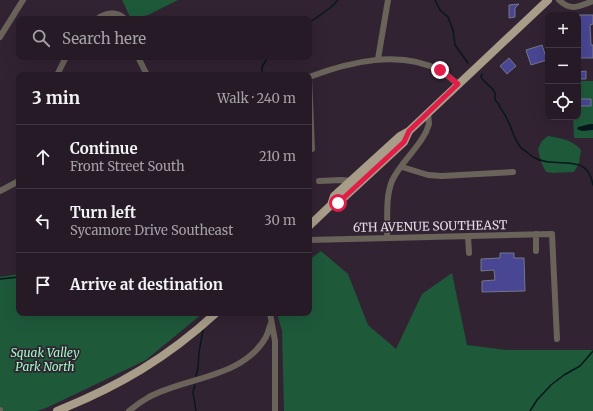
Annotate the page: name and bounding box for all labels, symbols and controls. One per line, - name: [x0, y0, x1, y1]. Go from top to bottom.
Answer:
- map controls: [545, 12, 581, 120]
- button: +: [545, 12, 581, 48]
- search box: [16, 16, 312, 60]
- icon: search: [30, 27, 52, 49]
- text: Search here: [62, 29, 146, 48]
- button: −: [545, 48, 581, 84]
- route end: [431, 61, 449, 79]
- button: locate: [545, 84, 581, 120]
- text: 3 min: [32, 87, 80, 109]
- text: Walk · 240 m: [217, 90, 296, 107]
- text: Continue: [70, 139, 138, 158]
- icon: ahead: [32, 146, 54, 168]
- text: 210 m: [259, 148, 296, 165]
- text: Front Street South: [70, 158, 185, 175]
- route start: [329, 194, 347, 212]
- text: Turn left: [70, 203, 136, 222]
- icon: left: [32, 210, 54, 232]
- text: 30 m: [264, 212, 296, 229]
- street label: 6TH AVENUE SOUTHEAST: [353, 217, 508, 235]
- text: Sycamore Drive Southeast: [70, 222, 233, 239]
- icon: arrive: [32, 274, 54, 296]
- text: Arrive at destination: [70, 275, 223, 294]
- park label: Squak Valley Park North: [10, 345, 80, 374]

